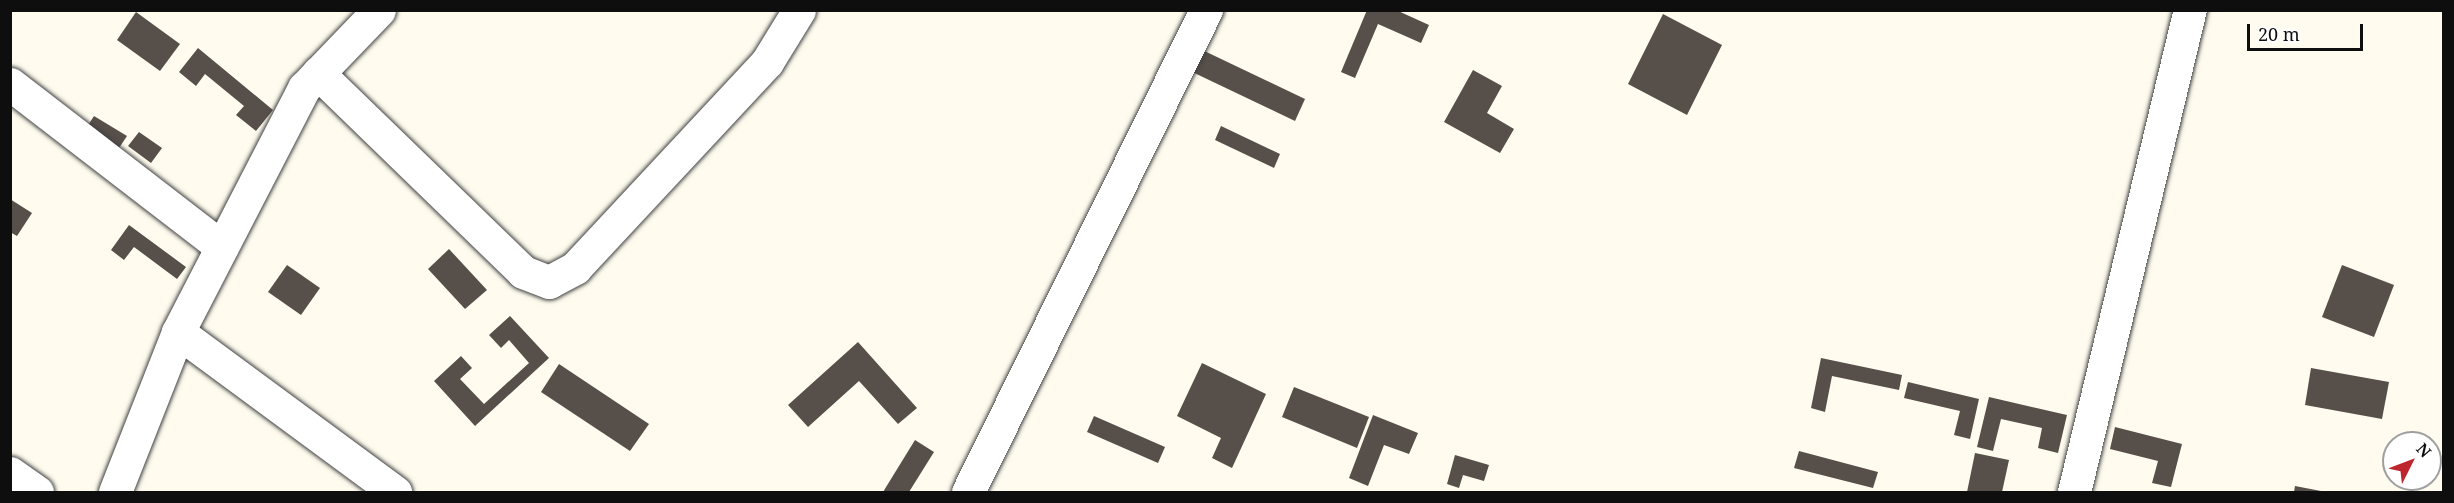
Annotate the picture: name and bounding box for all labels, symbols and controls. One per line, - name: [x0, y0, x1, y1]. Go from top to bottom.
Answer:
- scale bar: [2250, 12, 2366, 50]
- text: 20 m: [2258, 22, 2300, 46]
- north arrow: [2382, 431, 2442, 491]
- text: N: [2411, 438, 2436, 462]

